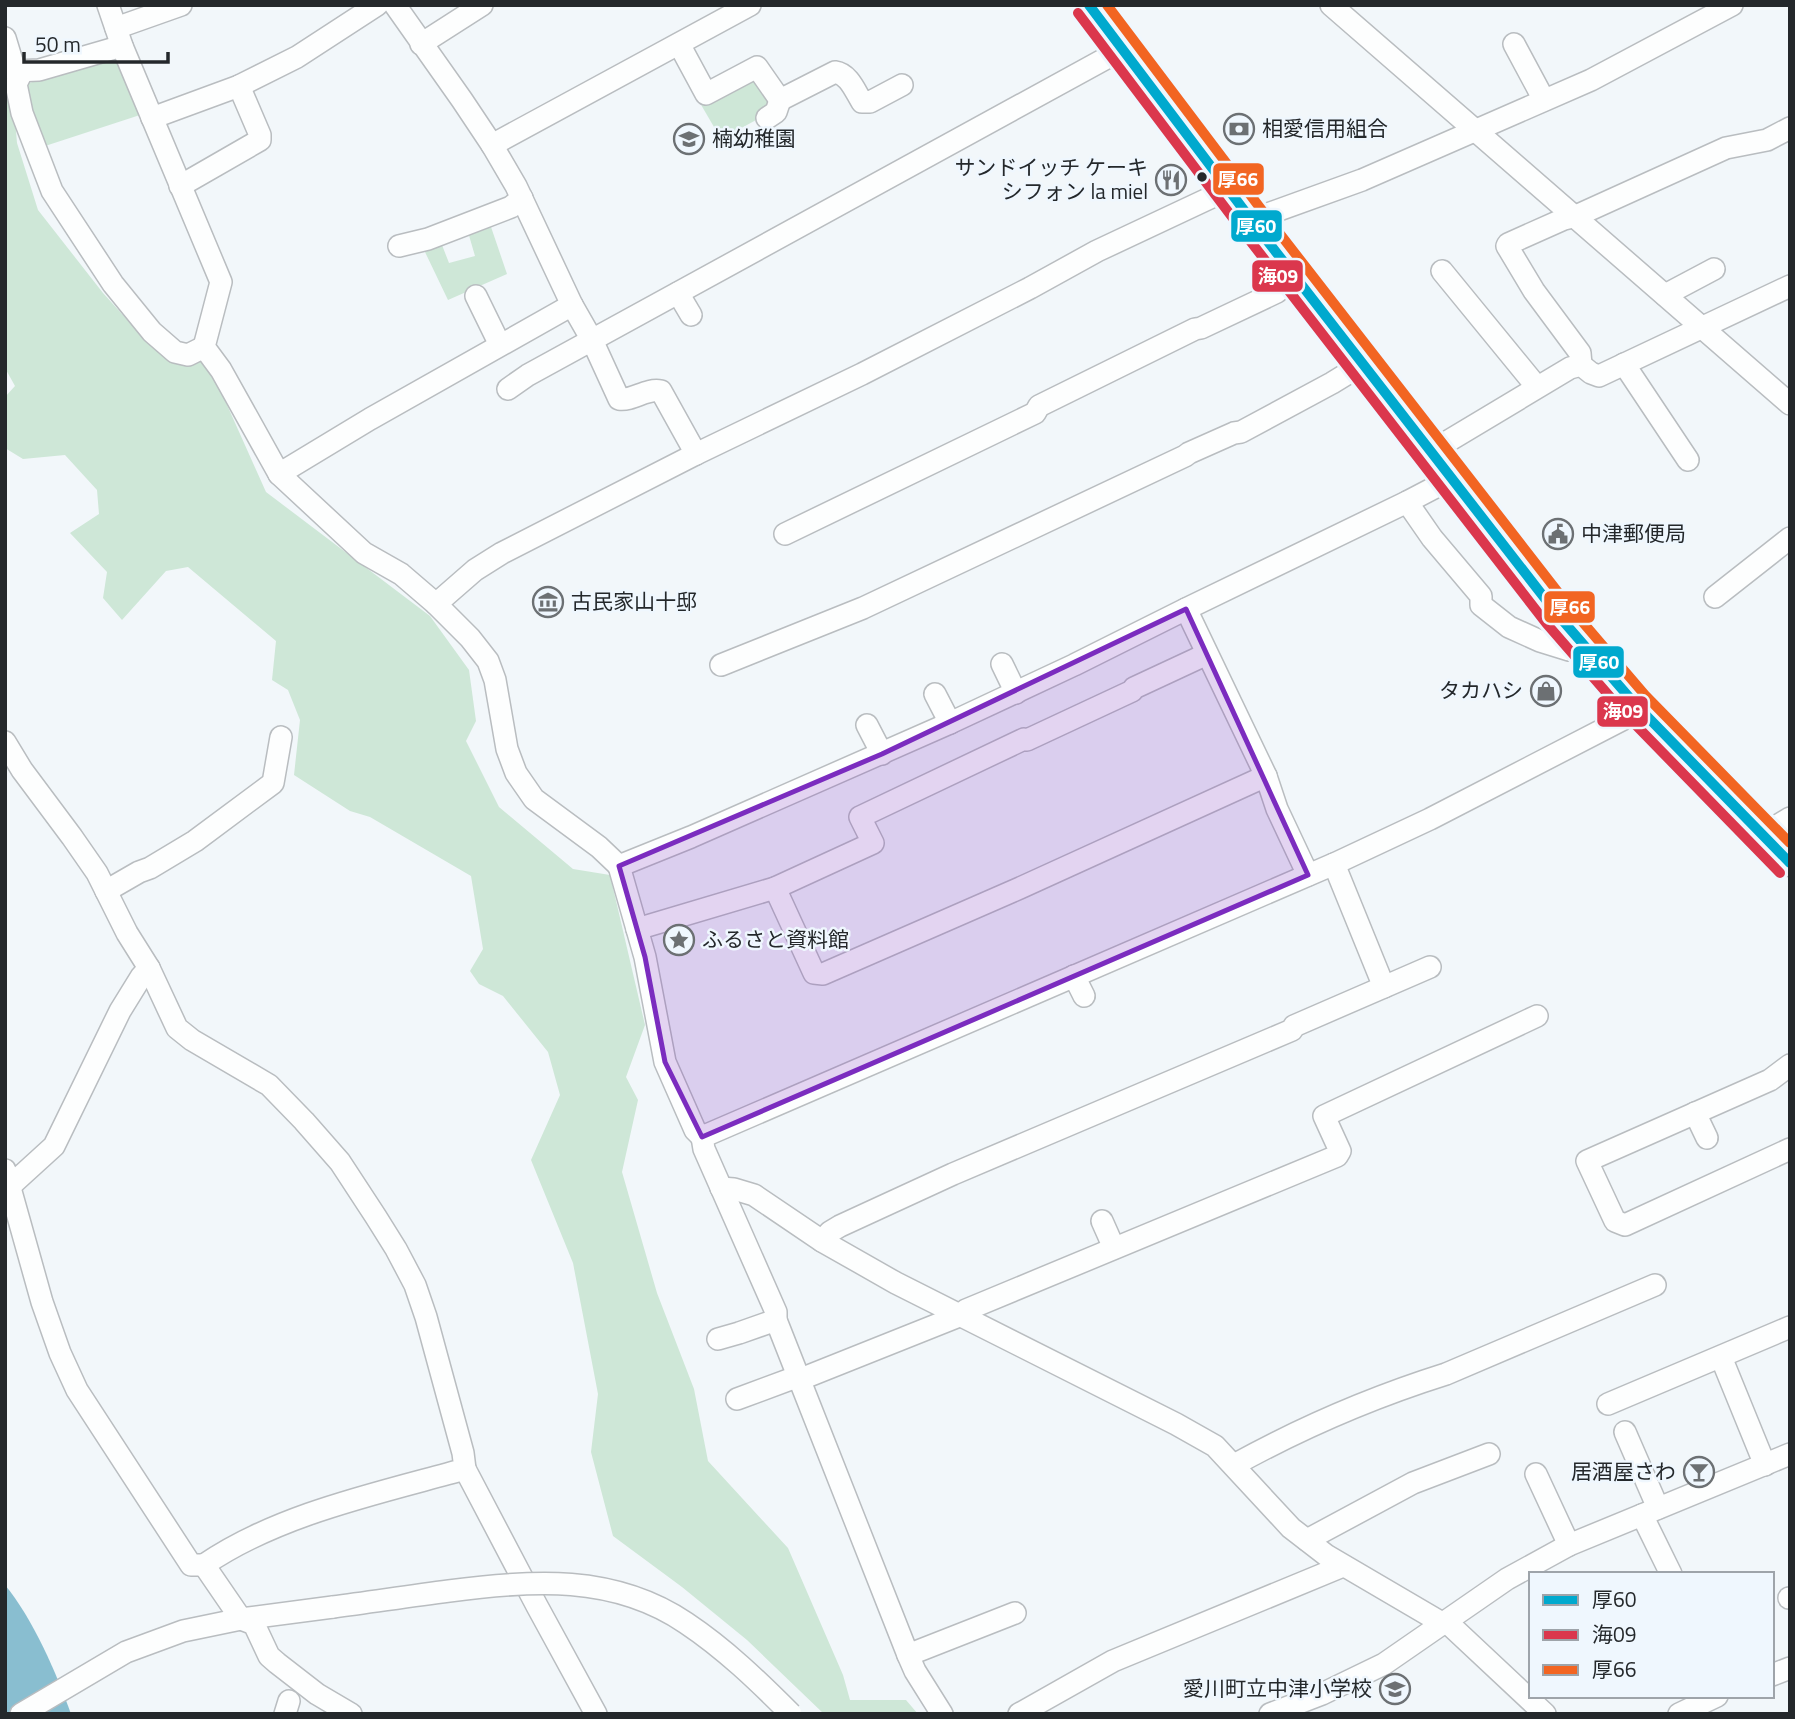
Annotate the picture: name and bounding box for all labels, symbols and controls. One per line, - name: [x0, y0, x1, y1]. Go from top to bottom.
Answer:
- scale bar: [24, 21, 168, 65]
- text: 50 m: [35, 28, 81, 60]
- bank icon: 相愛信用組合: [1222, 112, 1256, 146]
- place label: 相愛信用組合: [1262, 112, 1388, 144]
- school or university icon: 楠幼稚園: [672, 122, 706, 156]
- place label: 楠幼稚園: [712, 122, 796, 154]
- place label: サンドイッチ ケーキ シフォン la miel: [954, 151, 1148, 207]
- line badge: 厚66: [1212, 162, 1265, 196]
- restaurant icon: サンドイッチ ケーキ シフォン la miel: [1154, 163, 1188, 197]
- text: 厚66: [1218, 164, 1258, 193]
- unlabelled marker: [1195, 170, 1209, 184]
- line badge: 厚60: [1230, 209, 1283, 243]
- text: 厚60: [1236, 211, 1276, 240]
- line badge: 海09: [1251, 259, 1304, 293]
- text: 海09: [1258, 261, 1298, 290]
- public building icon: 中津郵便局: [1541, 517, 1575, 551]
- place label: 中津郵便局: [1581, 517, 1686, 549]
- museum icon: 古民家山十邸: [531, 585, 565, 619]
- place label: 古民家山十邸: [571, 585, 697, 617]
- line badge: 厚66: [1543, 590, 1596, 624]
- text: 厚66: [1550, 592, 1590, 621]
- line badge: 厚60: [1572, 645, 1625, 679]
- text: 厚60: [1579, 647, 1619, 676]
- place label: タカハシ: [1439, 674, 1523, 706]
- shop icon: タカハシ: [1529, 674, 1563, 708]
- line badge: 海09: [1596, 695, 1649, 728]
- text: 海09: [1603, 696, 1643, 725]
- place icon: ふるさと資料館: [662, 923, 696, 957]
- place label: ふるさと資料館: [702, 923, 849, 955]
- place label: 居酒屋さわ: [1571, 1455, 1676, 1487]
- bar icon: 居酒屋さわ: [1682, 1455, 1716, 1489]
- legend: [1529, 1572, 1774, 1698]
- text: 厚60: [1592, 1583, 1637, 1615]
- text: 海09: [1592, 1618, 1637, 1650]
- text: 厚66: [1592, 1653, 1637, 1685]
- place label: 愛川町立中津小学校: [1183, 1672, 1372, 1704]
- school or university icon: 愛川町立中津小学校: [1378, 1672, 1412, 1706]

